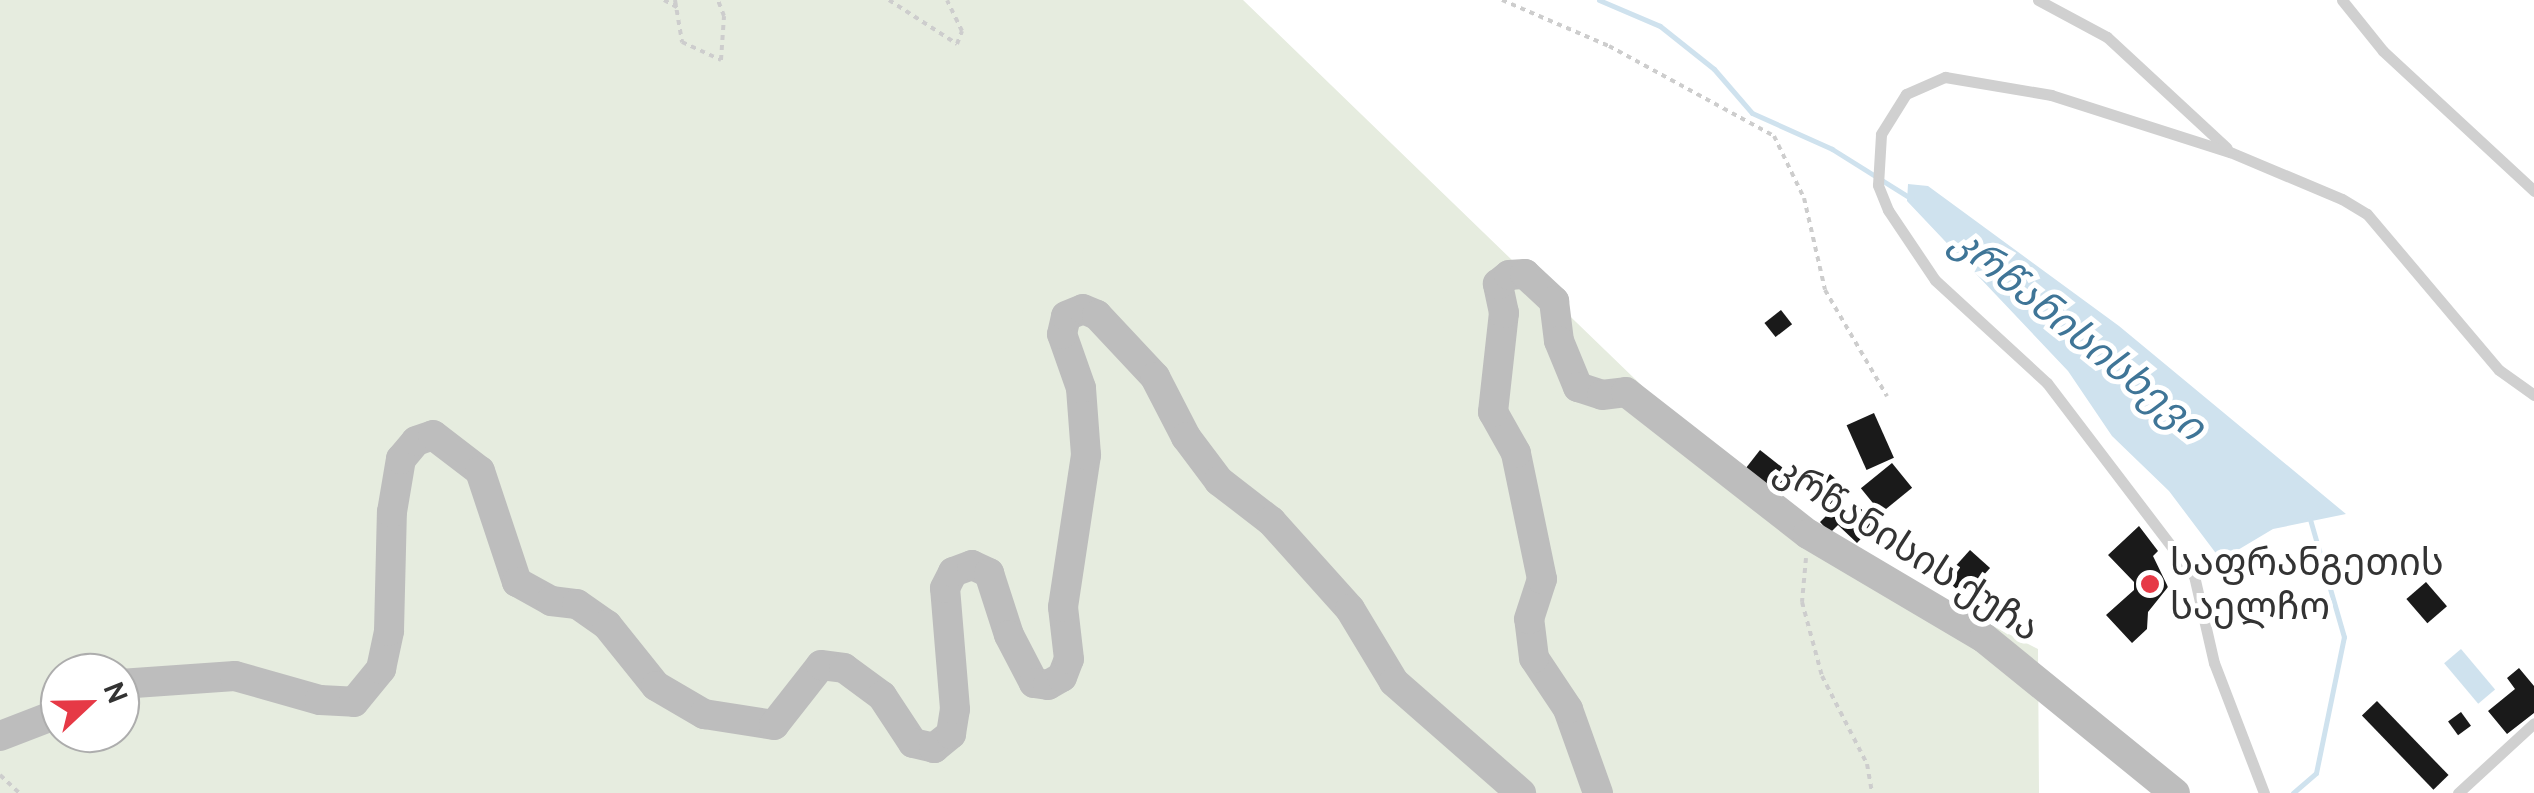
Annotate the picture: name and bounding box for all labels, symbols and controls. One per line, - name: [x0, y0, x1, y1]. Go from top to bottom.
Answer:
- water label: კრწანისისხევი: [1942, 216, 2216, 450]
- street label: კრწანისის ქუჩა: [1767, 446, 2049, 650]
- place label: საფრანგეთის საელჩო: [2170, 539, 2444, 628]
- marker: საფრანგეთის საელჩო: [2139, 573, 2161, 595]
- north arrow: [40, 653, 140, 753]
- text: N: [96, 677, 135, 708]

